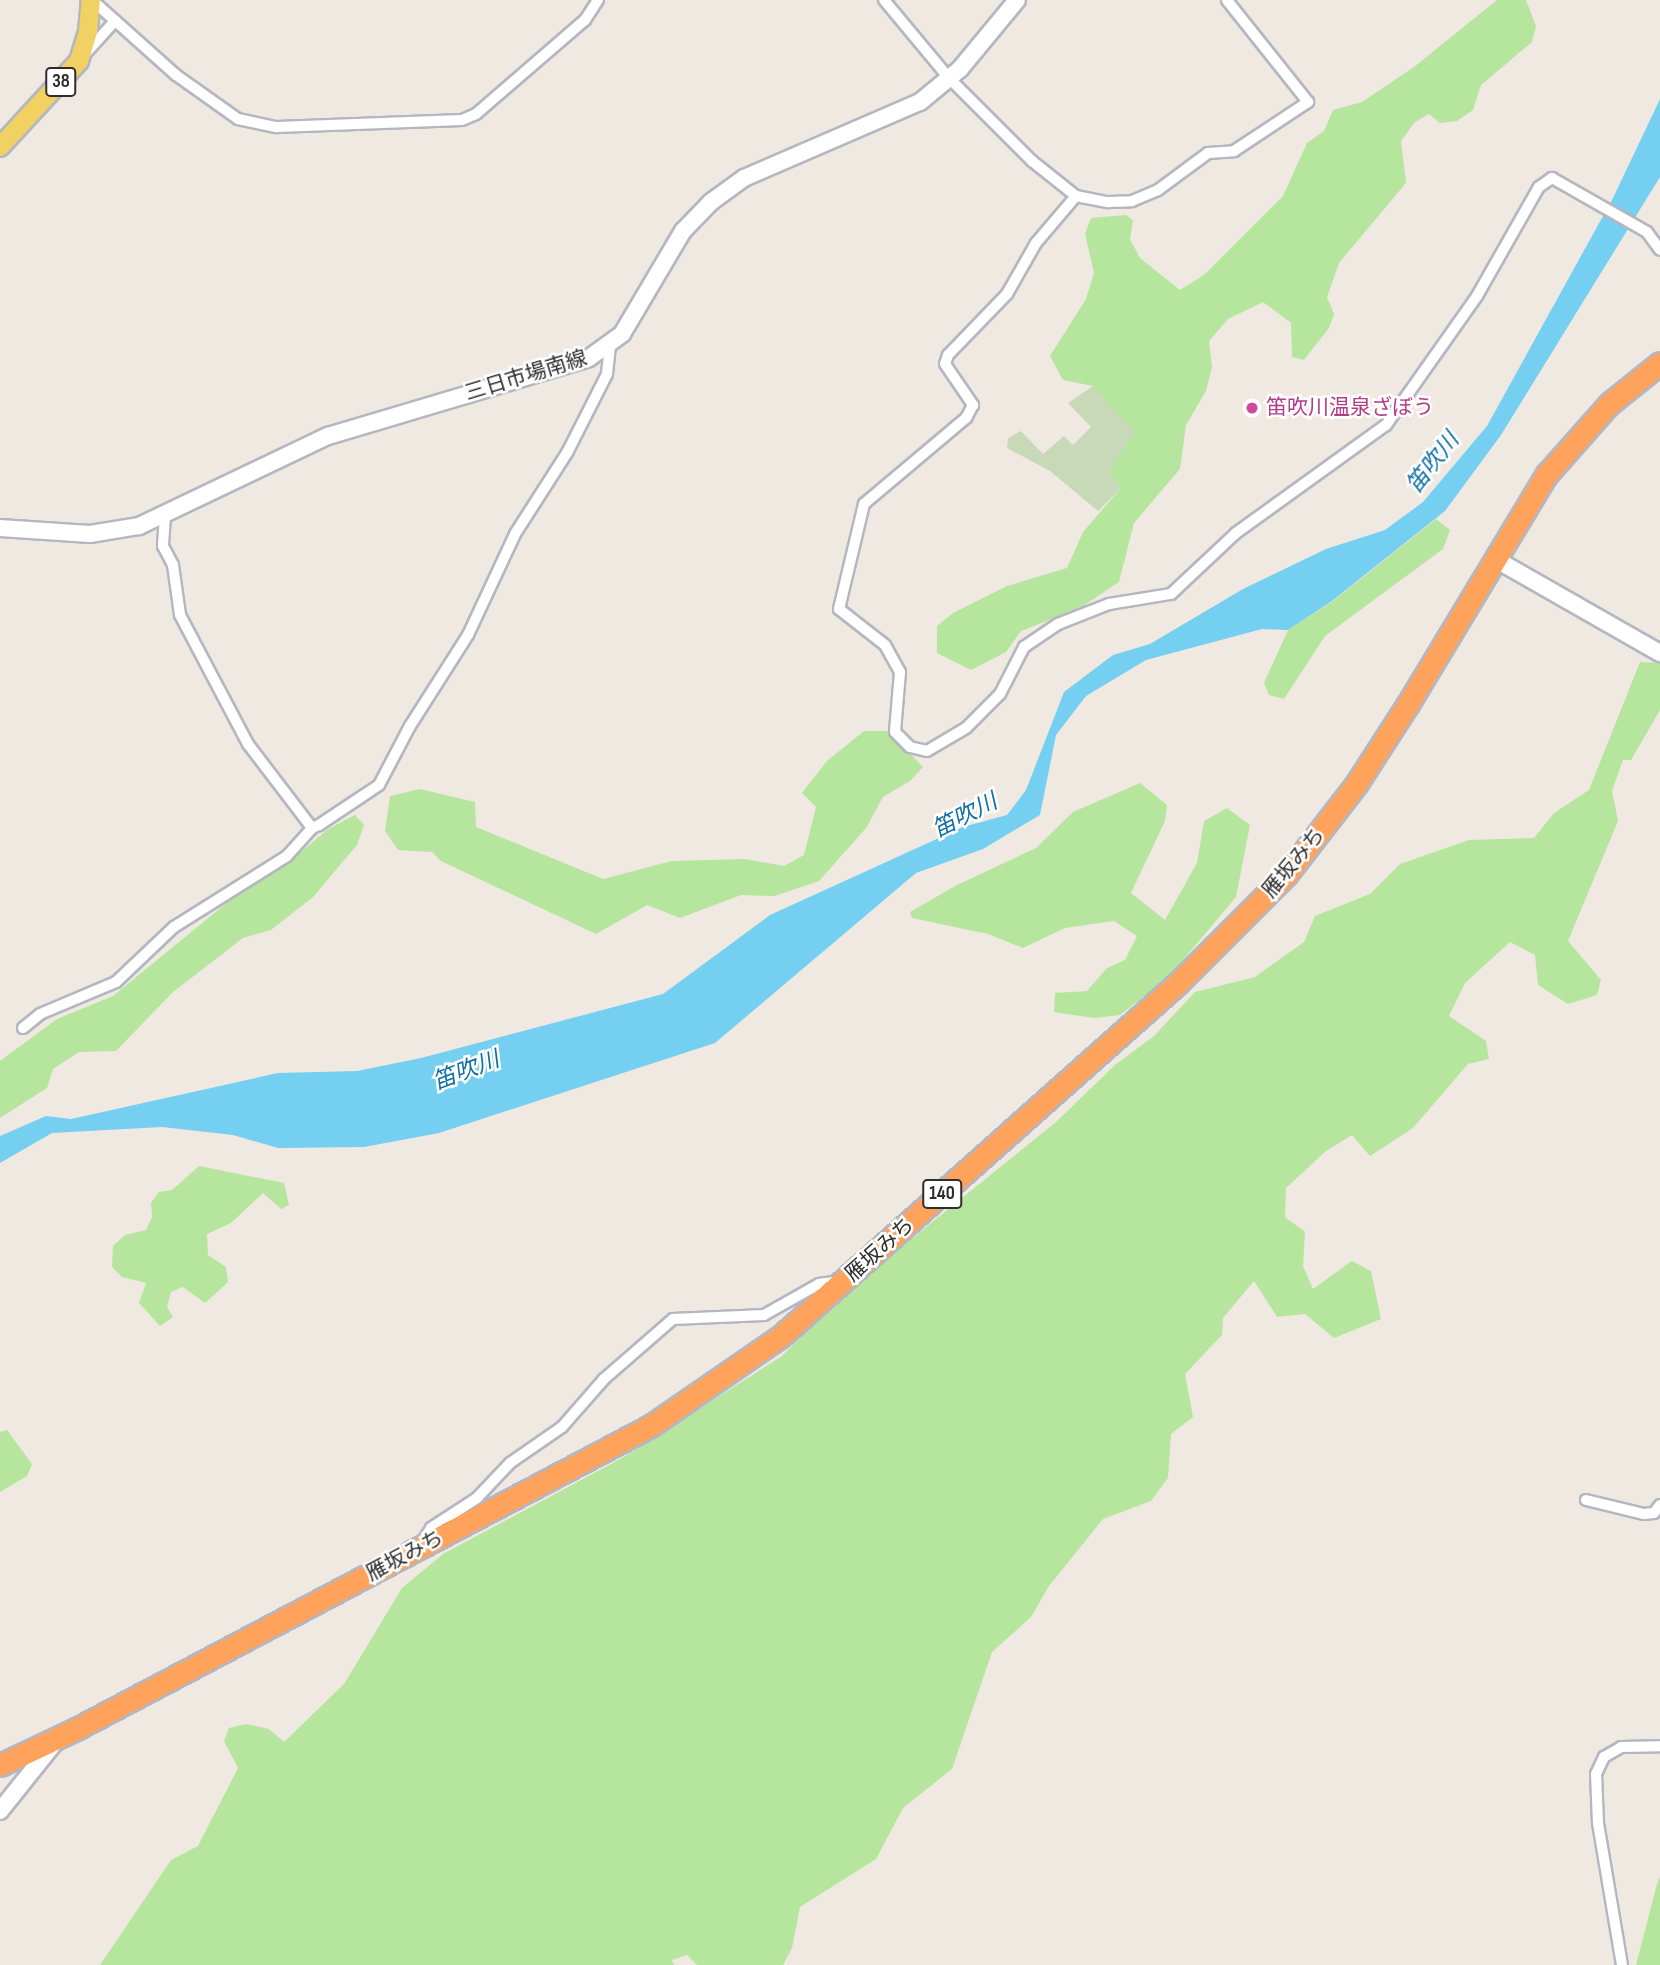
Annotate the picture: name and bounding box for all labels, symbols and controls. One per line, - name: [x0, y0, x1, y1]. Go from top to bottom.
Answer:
- road number: 38: [45, 66, 77, 97]
- street label: 三日市場南線: [462, 346, 590, 406]
- place label: 笛吹川温泉ざぼう: [1266, 395, 1434, 421]
- marker: 笛吹川温泉ざぼう: [1244, 400, 1260, 416]
- water label: 笛吹川: [1401, 427, 1465, 499]
- water label: 笛吹川: [928, 788, 1002, 844]
- street label: 雁坂みち: [1257, 823, 1331, 903]
- water label: 笛吹川: [429, 1046, 503, 1096]
- road number: 140: [921, 1178, 963, 1210]
- street label: 雁坂みち: [840, 1213, 920, 1287]
- street label: 雁坂みち: [362, 1525, 448, 1587]

